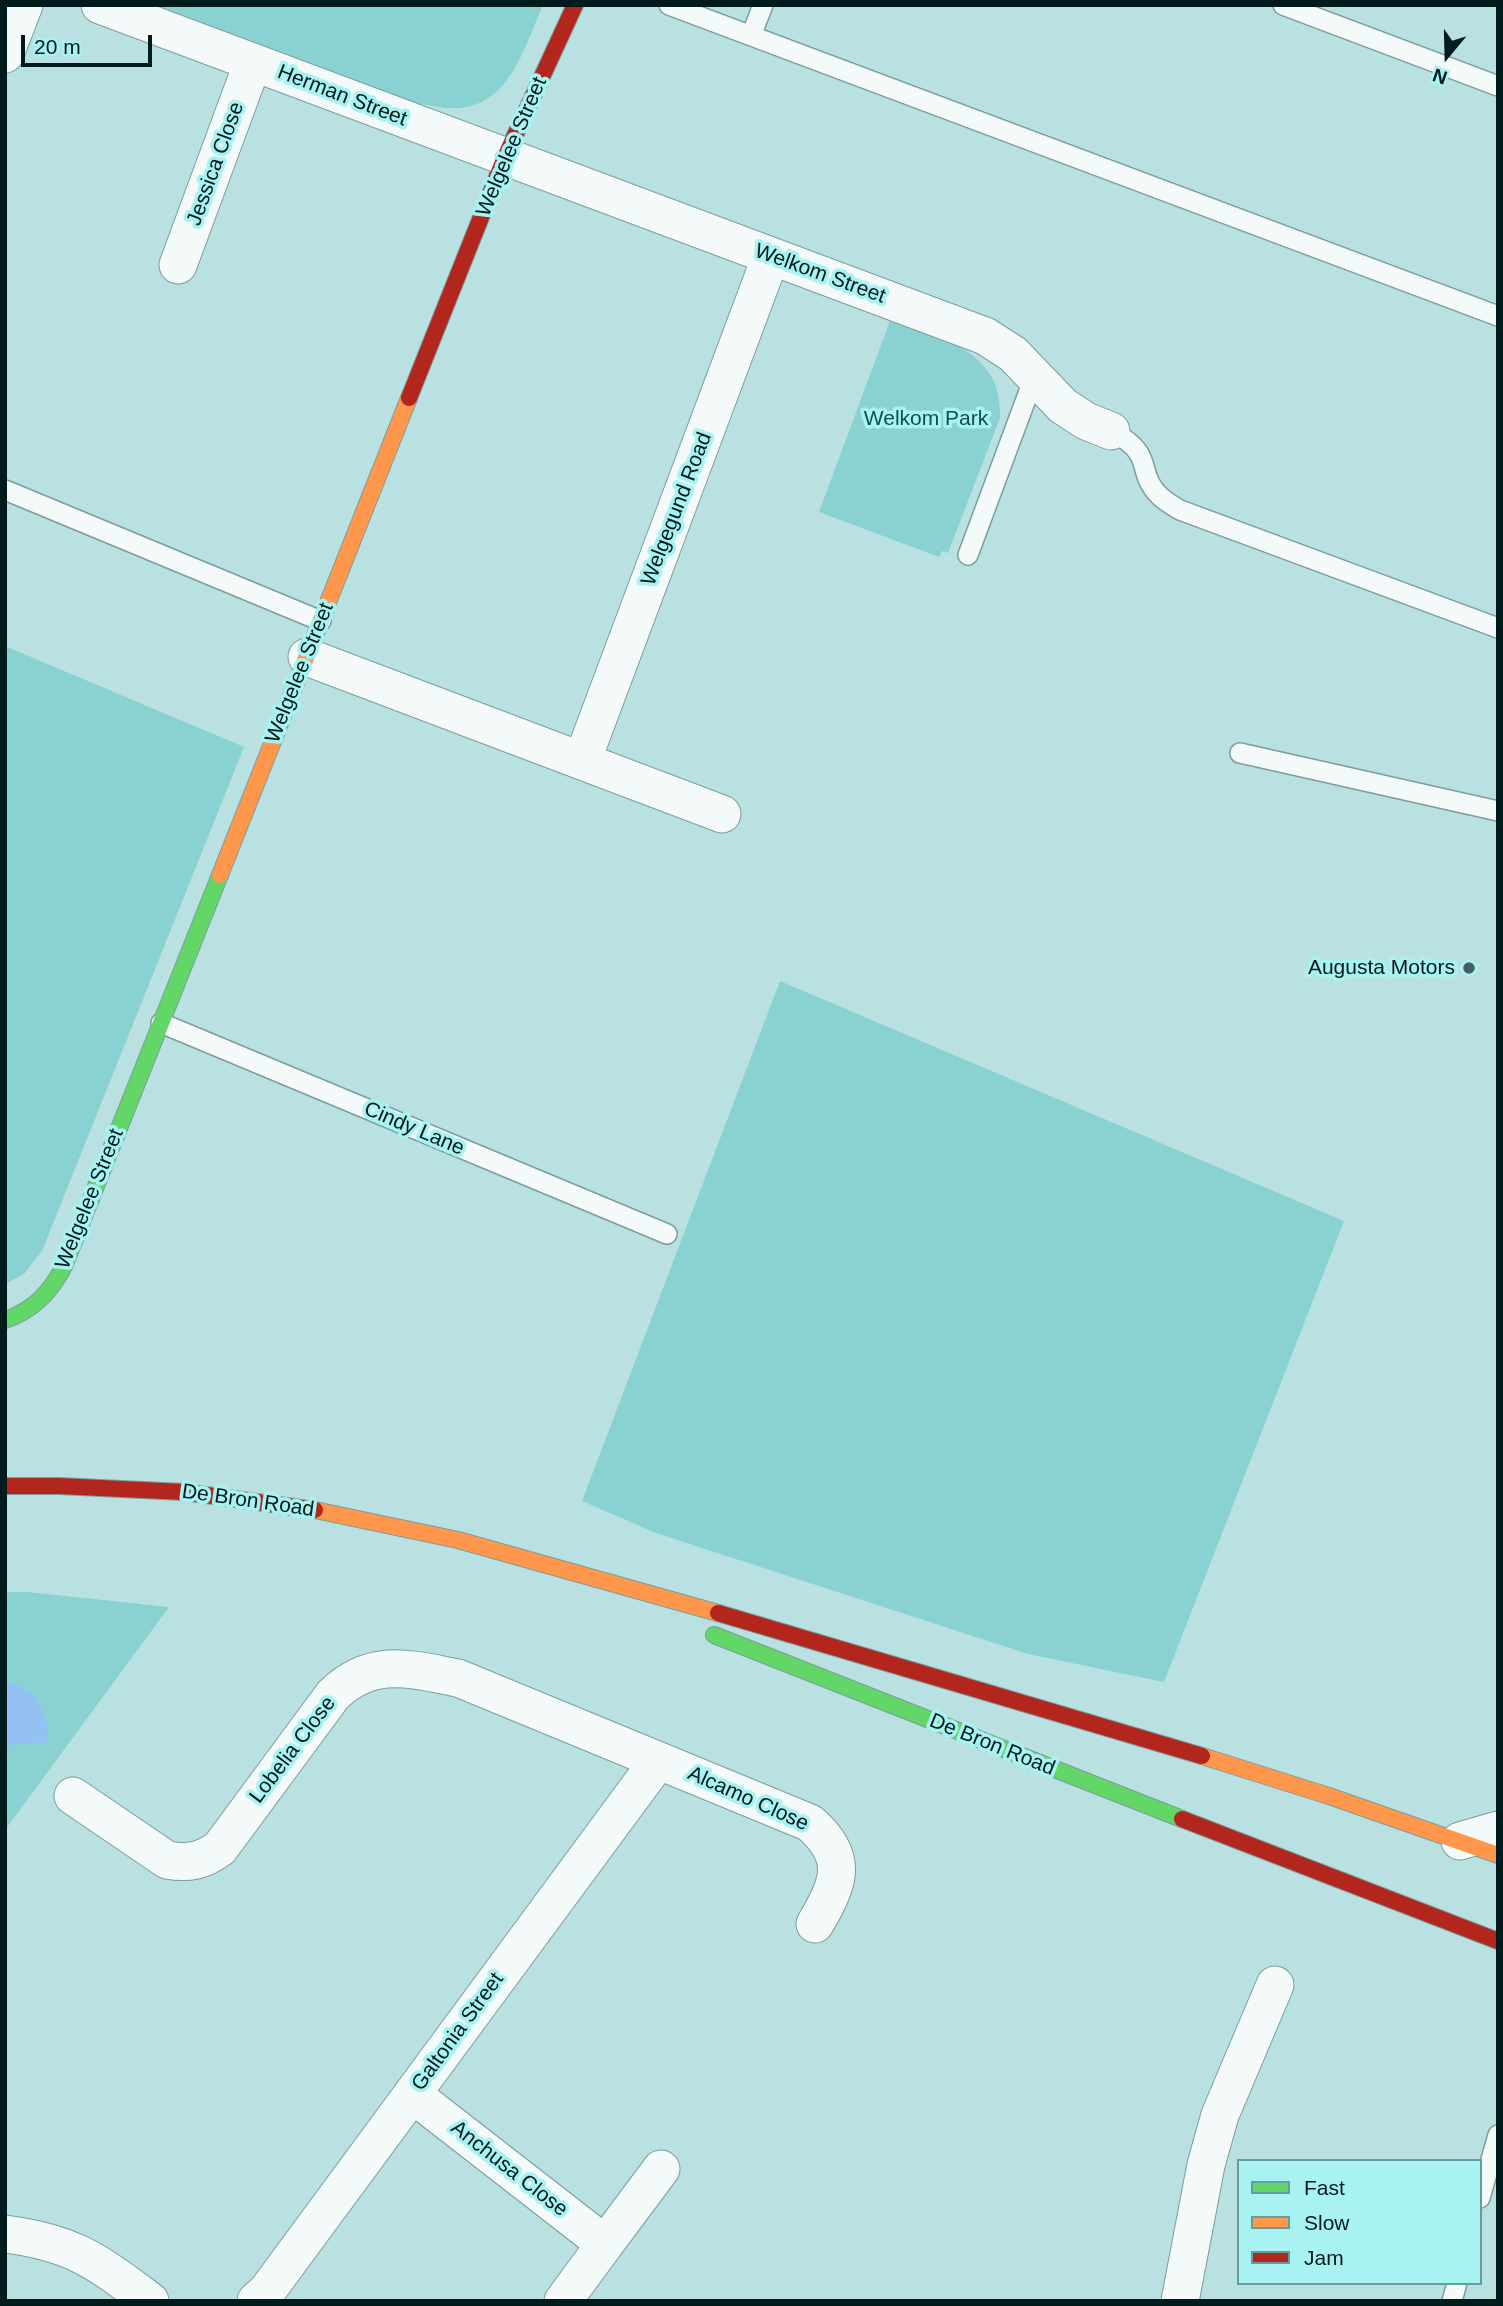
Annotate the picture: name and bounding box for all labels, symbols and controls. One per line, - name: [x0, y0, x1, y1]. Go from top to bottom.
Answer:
- scale bar: [24, 21, 156, 65]
- north arrow: [1412, 21, 1482, 91]
- text: 20 m: [34, 35, 81, 58]
- street label: Herman Street: [274, 60, 410, 132]
- text: N: [1430, 64, 1450, 88]
- street label: Welgelee Street: [471, 73, 553, 221]
- street label: Jessica Close: [182, 99, 250, 229]
- street label: Welkom Street: [751, 239, 889, 309]
- park label: Welkom Park: [864, 406, 988, 432]
- street label: Welgegund Road: [636, 429, 718, 589]
- street label: Welgelee Street: [260, 599, 340, 747]
- place label: Augusta Motors: [1308, 955, 1455, 981]
- marker: Augusta Motors: [1461, 960, 1477, 976]
- street label: Cindy Lane: [360, 1097, 468, 1161]
- street label: Welgelee Street: [50, 1125, 130, 1273]
- street label: De Bron Road: [180, 1479, 316, 1523]
- street label: Lobelia Close: [245, 1692, 341, 1808]
- street label: De Bron Road: [926, 1708, 1058, 1782]
- street label: Alcamo Close: [684, 1761, 812, 1837]
- street label: Galtonia Street: [407, 1968, 509, 2096]
- street label: Anchusa Close: [446, 2116, 572, 2222]
- legend: [1237, 2159, 1482, 2285]
- text: Fast: [1304, 2176, 1345, 2199]
- text: Slow: [1304, 2211, 1350, 2234]
- text: Jam: [1304, 2246, 1344, 2269]

